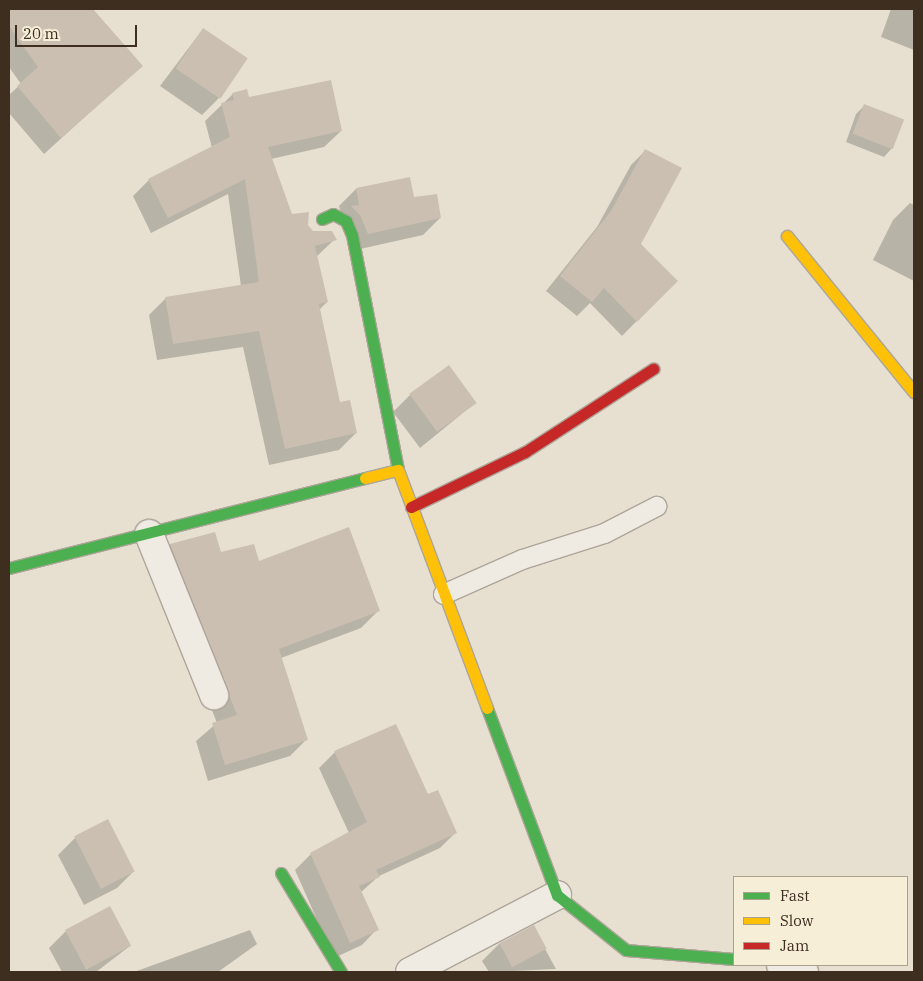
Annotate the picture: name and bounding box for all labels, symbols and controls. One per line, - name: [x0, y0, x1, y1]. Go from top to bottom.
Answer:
- scale bar: [18, 15, 140, 47]
- text: 20 m: [23, 24, 59, 43]
- legend: [733, 876, 908, 966]
- text: Fast: [780, 886, 810, 905]
- text: Slow: [780, 911, 813, 930]
- text: Jam: [780, 936, 809, 955]

